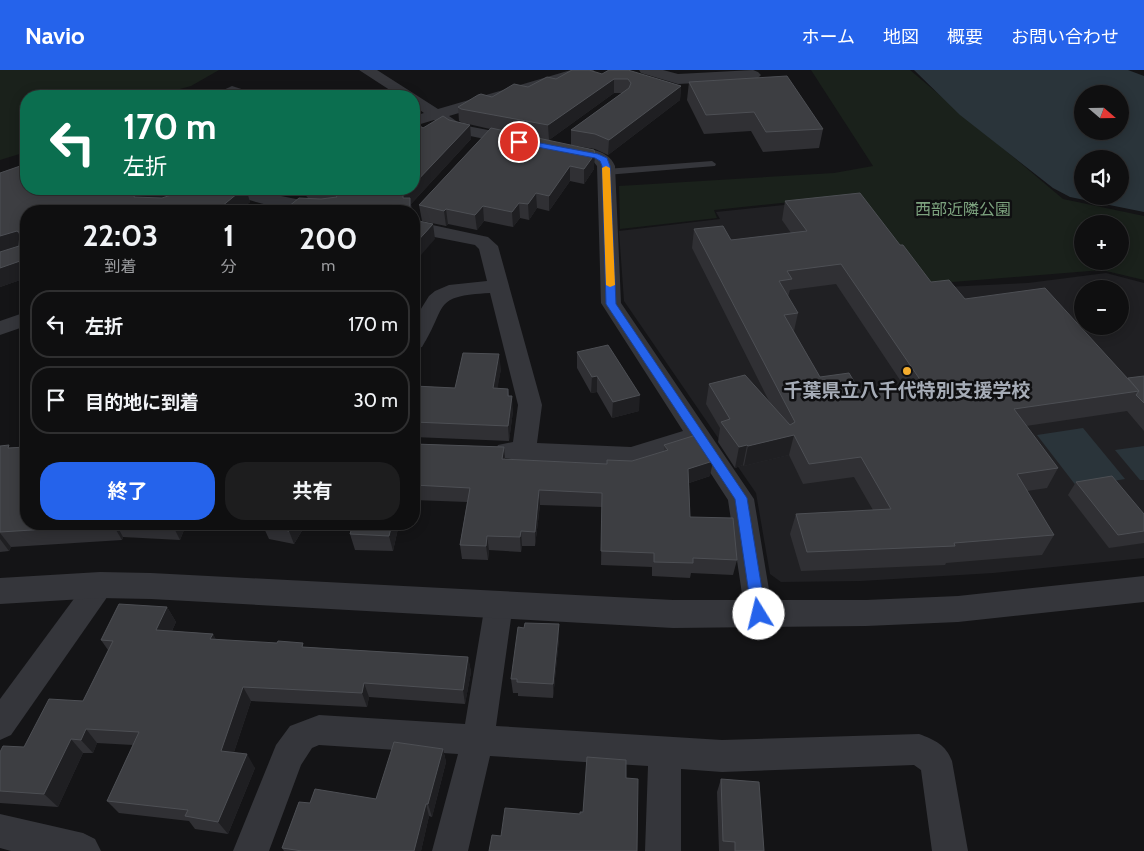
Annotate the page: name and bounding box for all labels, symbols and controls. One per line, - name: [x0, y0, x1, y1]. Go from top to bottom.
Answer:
- text: Navio: [25, 21, 85, 50]
- text: ホーム: [802, 26, 855, 48]
- text: 地図: [883, 26, 919, 48]
- text: 概要: [947, 26, 983, 48]
- text: お問い合わせ: [1011, 26, 1119, 48]
- north arrow: [1074, 85, 1129, 140]
- map controls: [1074, 85, 1129, 335]
- text: 170 m: [123, 105, 216, 148]
- icon: left: [40, 110, 105, 175]
- pin: [498, 121, 540, 163]
- icon: arrive: [505, 128, 533, 156]
- button: sound: [1074, 150, 1129, 205]
- text: 左折: [123, 153, 167, 180]
- park label: 西部近隣公園: [915, 200, 1011, 219]
- button: +: [1074, 215, 1129, 270]
- text: 22:03: [82, 217, 158, 254]
- text: 1: [223, 217, 234, 254]
- text: 200: [299, 220, 357, 257]
- text: m: [321, 256, 335, 275]
- text: 到着: [104, 257, 136, 276]
- text: 分: [221, 257, 237, 276]
- button: −: [1074, 280, 1129, 335]
- icon: left: [42, 310, 70, 338]
- text: 170 m: [348, 313, 398, 336]
- text: 左折: [85, 315, 123, 338]
- marker: 千葉県立八千代特別支援学校: [901, 365, 913, 377]
- place label: 千葉県立八千代特別支援学校: [783, 379, 1031, 402]
- icon: arrive: [42, 386, 70, 414]
- text: 30 m: [354, 389, 398, 412]
- text: 目的地に到着: [85, 391, 199, 414]
- button: 終了: [40, 462, 215, 520]
- button: 共有: [225, 462, 400, 520]
- position arrow: [732, 587, 784, 639]

